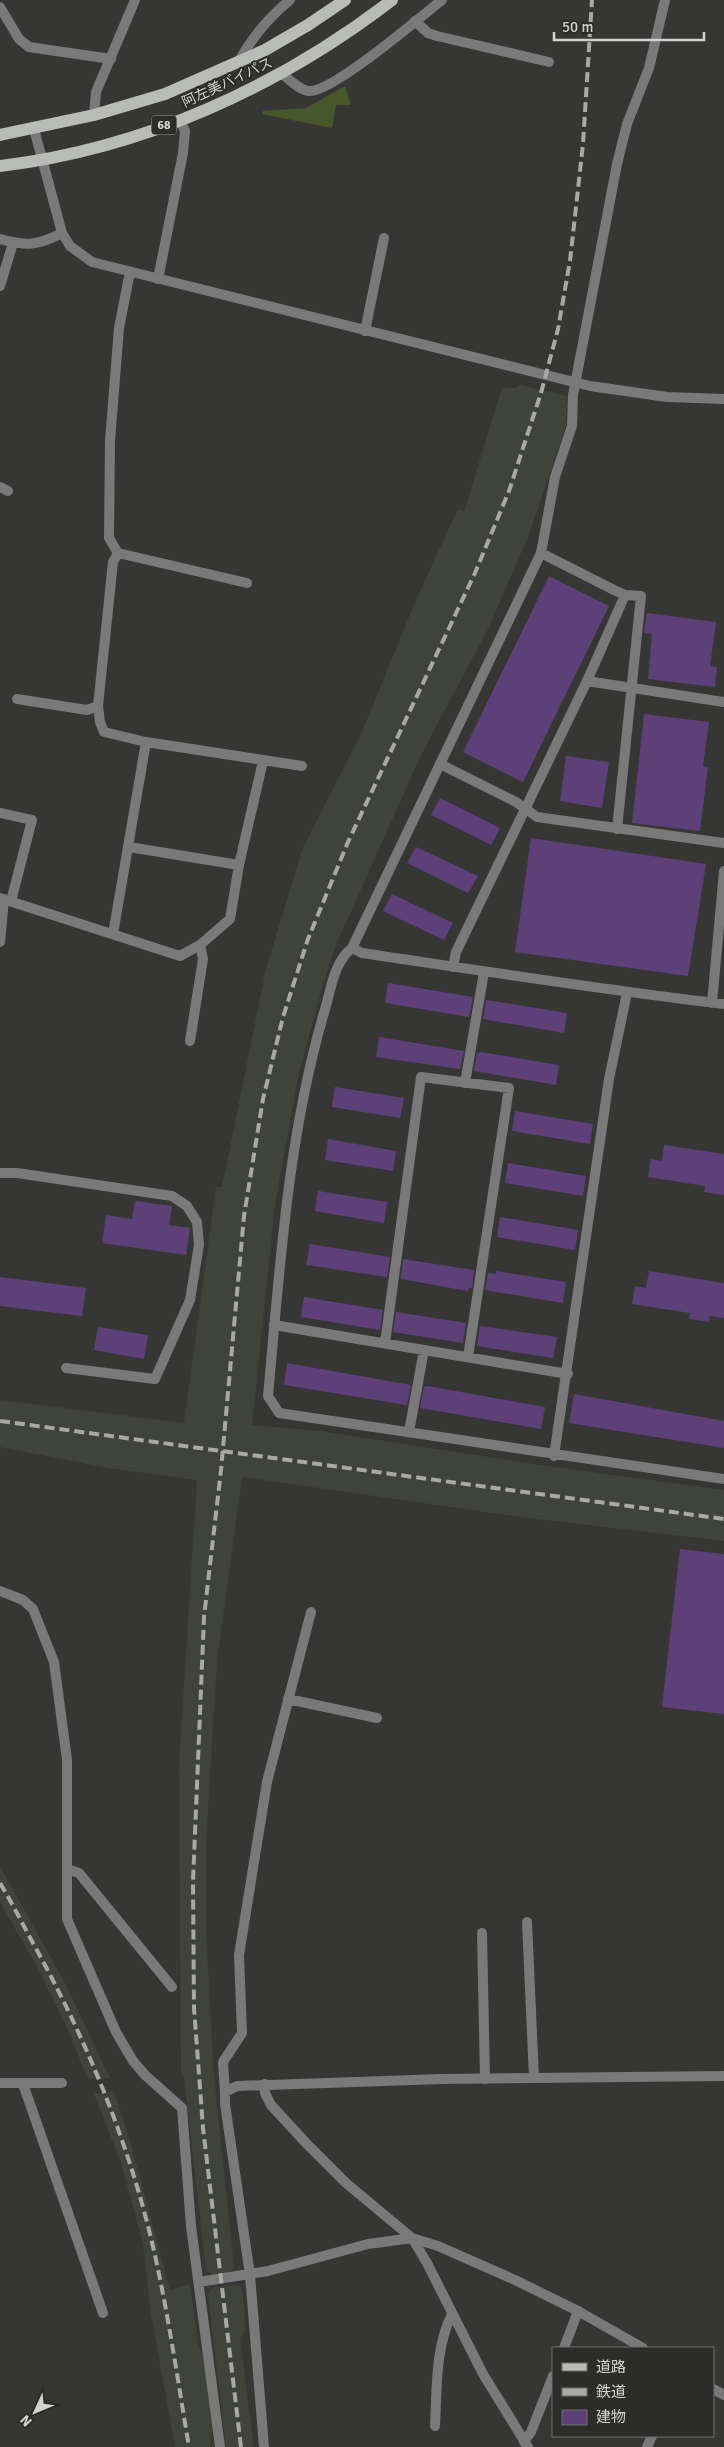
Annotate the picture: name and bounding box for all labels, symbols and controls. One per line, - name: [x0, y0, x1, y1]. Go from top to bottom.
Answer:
- scale bar: [554, 10, 704, 42]
- text: 50 m: [562, 18, 593, 36]
- street label: 阿左美バイパス: [179, 54, 275, 111]
- road number: 68: [152, 116, 176, 134]
- legend: [552, 2347, 714, 2437]
- text: 道路: [596, 2358, 626, 2376]
- text: 鉄道: [596, 2383, 626, 2401]
- north arrow: [10, 2387, 60, 2437]
- text: 建物: [596, 2408, 626, 2426]
- text: N: [17, 2411, 36, 2430]

